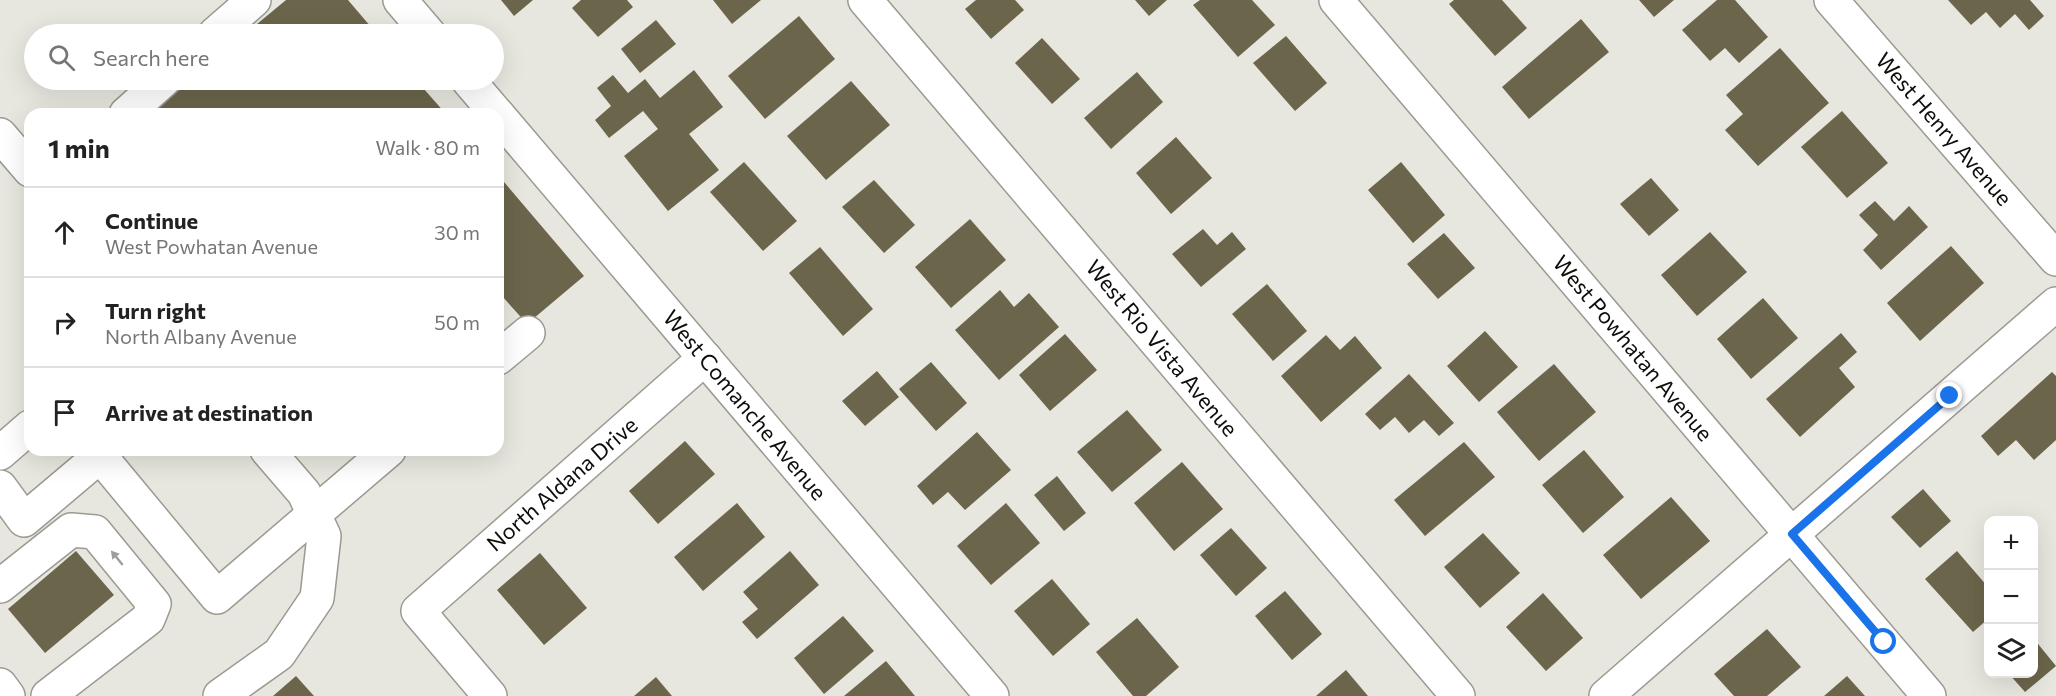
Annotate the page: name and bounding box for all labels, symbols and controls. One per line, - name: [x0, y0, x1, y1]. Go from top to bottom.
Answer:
- search box: [24, 24, 504, 90]
- icon: search: [45, 41, 78, 74]
- text: Search here: [93, 44, 209, 71]
- street label: West Henry Avenue: [1871, 47, 2018, 211]
- text: 1 min: [48, 132, 110, 163]
- text: Walk · 80 m: [375, 135, 480, 159]
- text: Continue: [105, 207, 198, 234]
- icon: ahead: [48, 216, 81, 249]
- text: 30 m: [434, 220, 480, 244]
- text: West Powhatan Avenue: [105, 234, 318, 258]
- street label: West Powhatan Avenue: [1548, 249, 1719, 446]
- street label: West Rio Vista Avenue: [1081, 254, 1244, 441]
- text: Turn right: [105, 297, 206, 324]
- street label: West Comanche Avenue: [658, 304, 833, 505]
- icon: right: [48, 306, 81, 339]
- text: 50 m: [434, 310, 480, 334]
- text: North Albany Avenue: [105, 324, 297, 348]
- route end: [1936, 382, 1962, 408]
- icon: arrive: [48, 396, 81, 429]
- text: Arrive at destination: [105, 399, 313, 426]
- street label: North Aldana Drive: [481, 411, 643, 556]
- map controls: [1984, 516, 2038, 678]
- button: +: [1984, 516, 2038, 570]
- one-way arrow: [111, 551, 123, 566]
- button: −: [1984, 570, 2038, 624]
- button: layers: [1984, 624, 2038, 678]
- route start: [1870, 628, 1896, 654]

